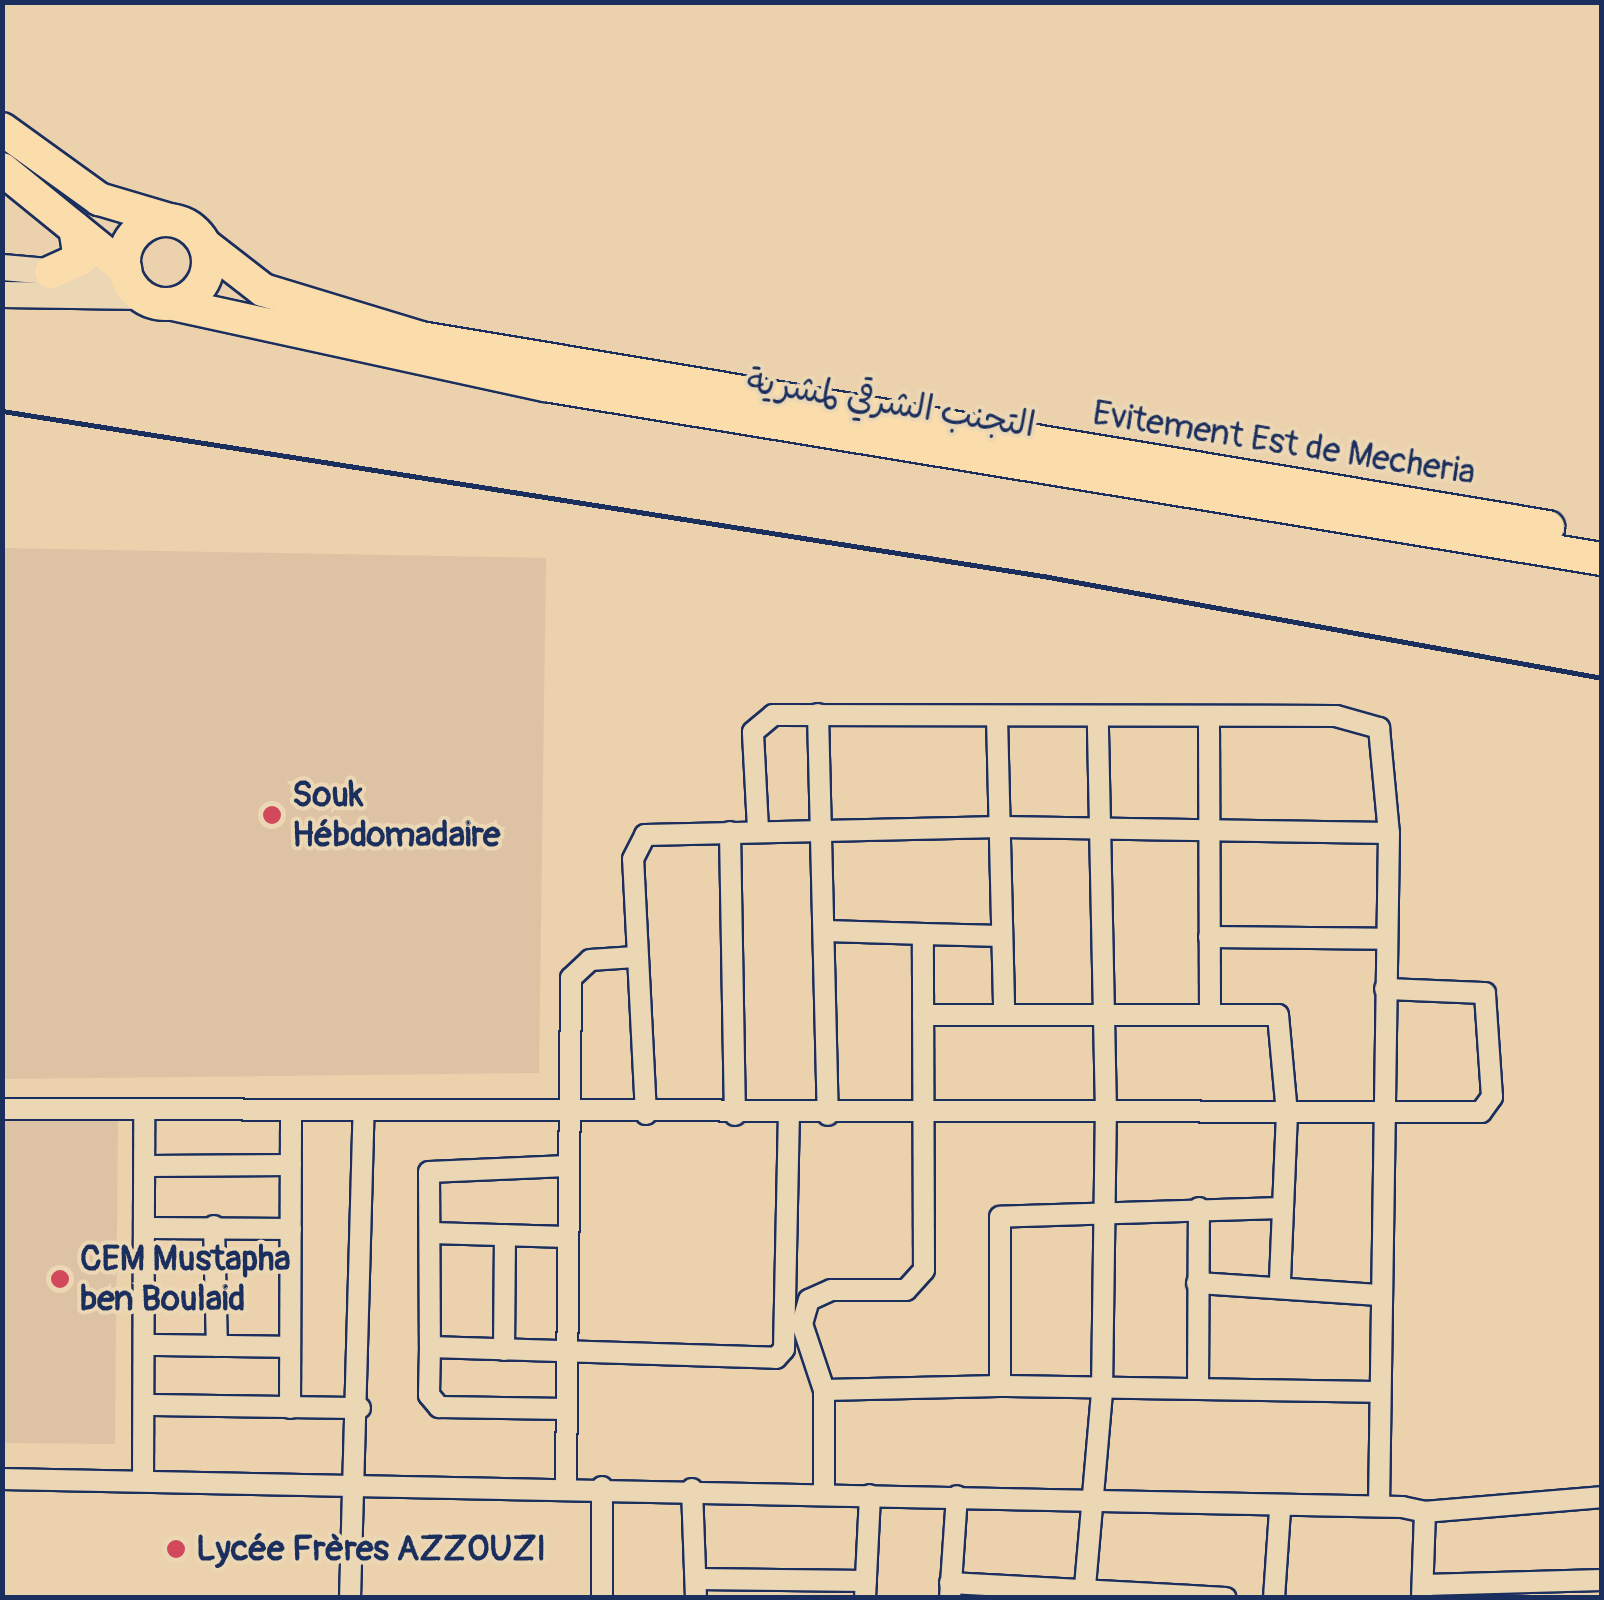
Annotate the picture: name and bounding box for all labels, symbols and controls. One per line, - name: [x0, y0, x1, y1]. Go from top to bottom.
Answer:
- street label: التجنب الشرقي لمشرية: [744, 359, 1038, 447]
- street label: Evitement Est de Mecheria: [1090, 392, 1478, 494]
- place label: Souk Hébdomadaire: [292, 774, 500, 856]
- marker: Souk Hébdomadaire: [261, 804, 283, 826]
- place label: CEM Mustapha ben Boulaid: [80, 1238, 291, 1320]
- marker: CEM Mustapha ben Boulaid: [49, 1268, 71, 1290]
- place label: Lycée Frères AZZOUZI: [196, 1528, 546, 1570]
- marker: Lycée Frères AZZOUZI: [165, 1538, 187, 1560]

